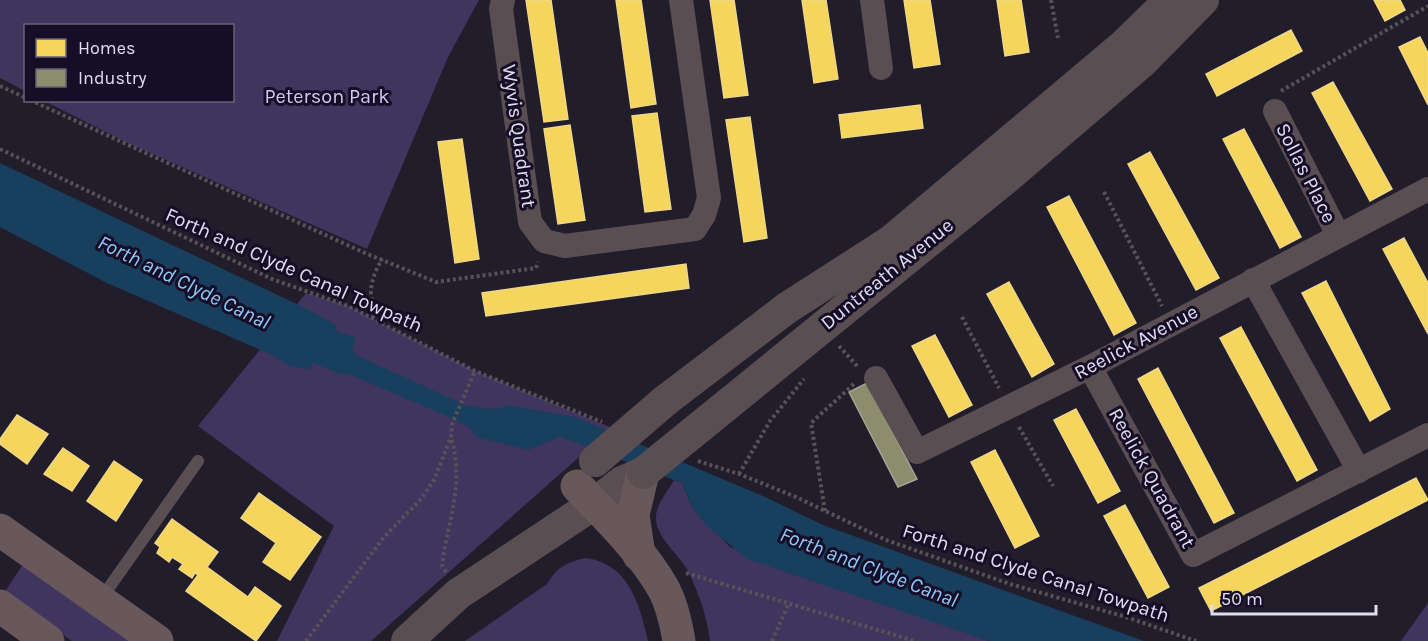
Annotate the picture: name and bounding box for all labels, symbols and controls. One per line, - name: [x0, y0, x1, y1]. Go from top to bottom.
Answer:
- legend: [24, 24, 234, 102]
- text: Homes: [78, 37, 135, 59]
- street label: Wyvis Quadrant: [498, 63, 540, 210]
- text: Industry: [78, 67, 147, 89]
- park label: Peterson Park: [264, 85, 390, 108]
- street label: Sollas Place: [1271, 119, 1341, 227]
- street label: Forth and Clyde Canal Towpath: [162, 202, 426, 338]
- street label: Duntreath Avenue: [816, 214, 958, 334]
- water label: Forth and Clyde Canal: [94, 229, 274, 335]
- street label: Reelick Avenue: [1070, 300, 1202, 384]
- street label: Reelick Quadrant: [1104, 404, 1200, 552]
- street label: Forth and Clyde Canal Towpath: [900, 519, 1172, 627]
- water label: Forth and Clyde Canal: [777, 522, 961, 612]
- scale bar: [1212, 578, 1376, 616]
- text: 50 m: [1221, 588, 1263, 610]

